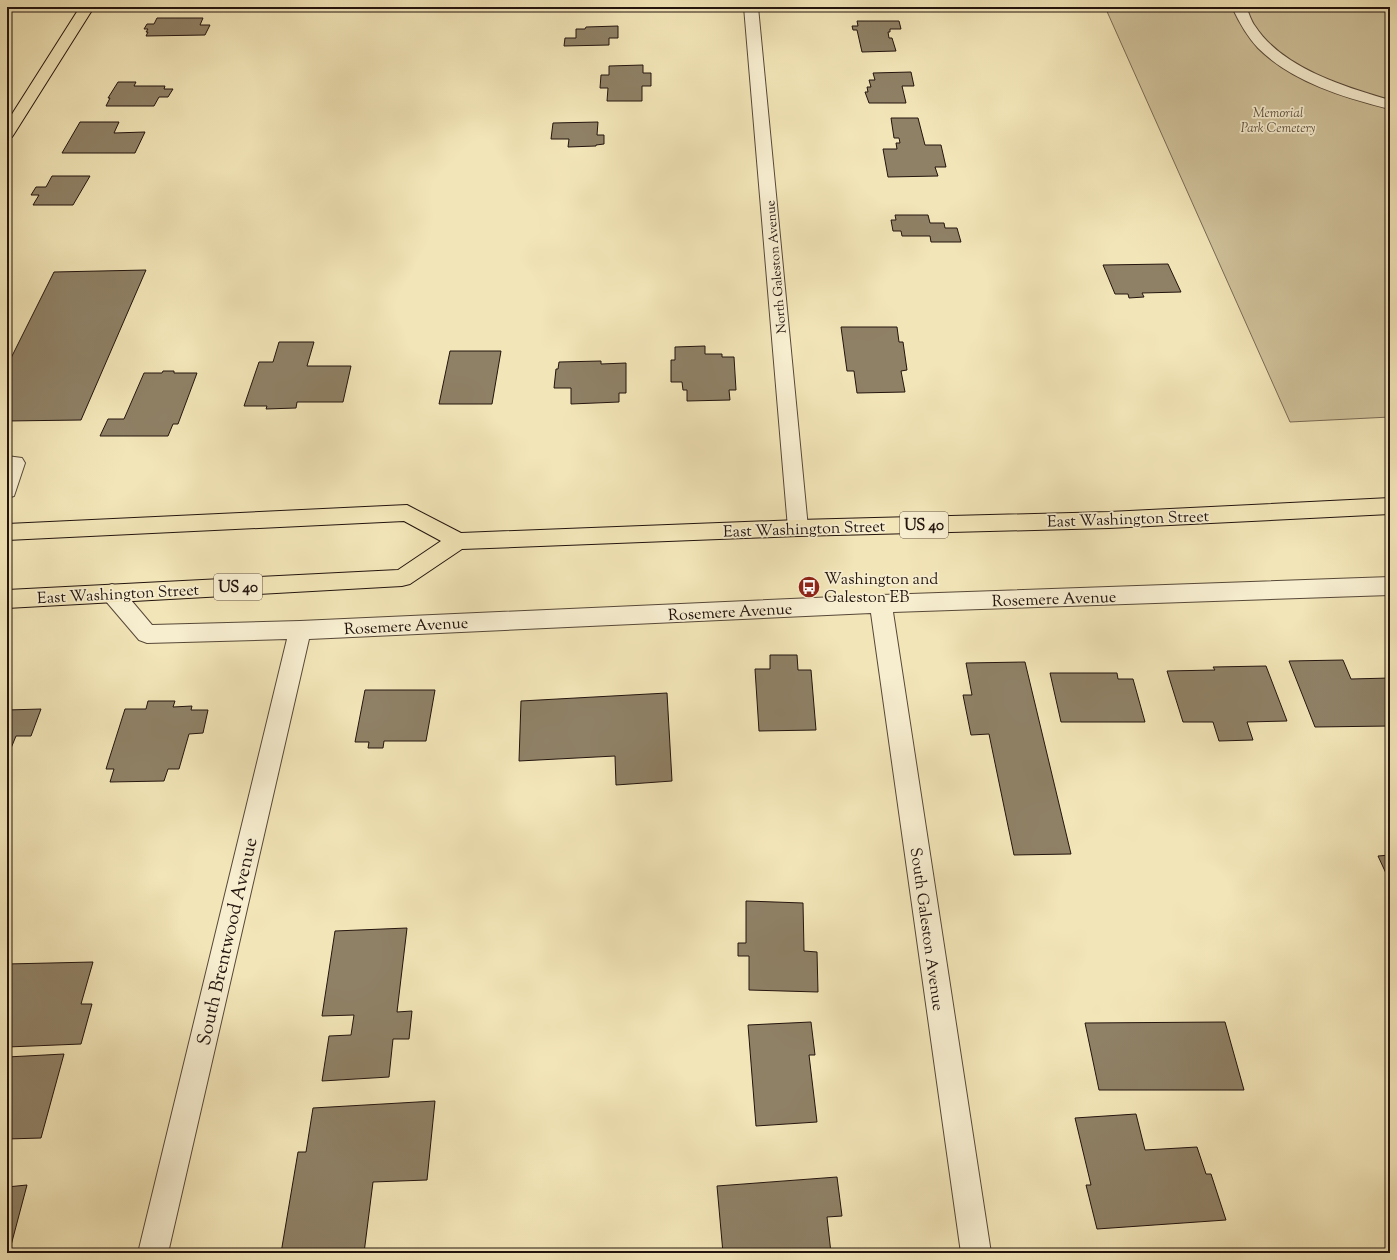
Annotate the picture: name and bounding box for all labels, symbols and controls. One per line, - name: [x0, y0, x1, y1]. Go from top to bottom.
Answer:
- park label: Memorial Park Cemetery: [1241, 105, 1315, 138]
- street label: North Galeston Avenue: [762, 199, 792, 334]
- street label: East Washington Street: [1047, 506, 1210, 535]
- road number: US 40: [900, 512, 948, 538]
- street label: East Washington Street: [723, 516, 886, 545]
- place label: Washington and Galeston EB: [824, 569, 938, 610]
- road number: US 40: [214, 574, 262, 600]
- bus stop icon: Washington and Galeston EB: [796, 574, 822, 600]
- street label: East Washington Street: [37, 580, 200, 611]
- street label: Rosemere Avenue: [992, 587, 1117, 614]
- street label: Rosemere Avenue: [667, 599, 793, 628]
- street label: Rosemere Avenue: [343, 613, 469, 642]
- street label: South Brentwood Avenue: [191, 835, 266, 1048]
- street label: South Galeston Avenue: [903, 846, 948, 1013]

